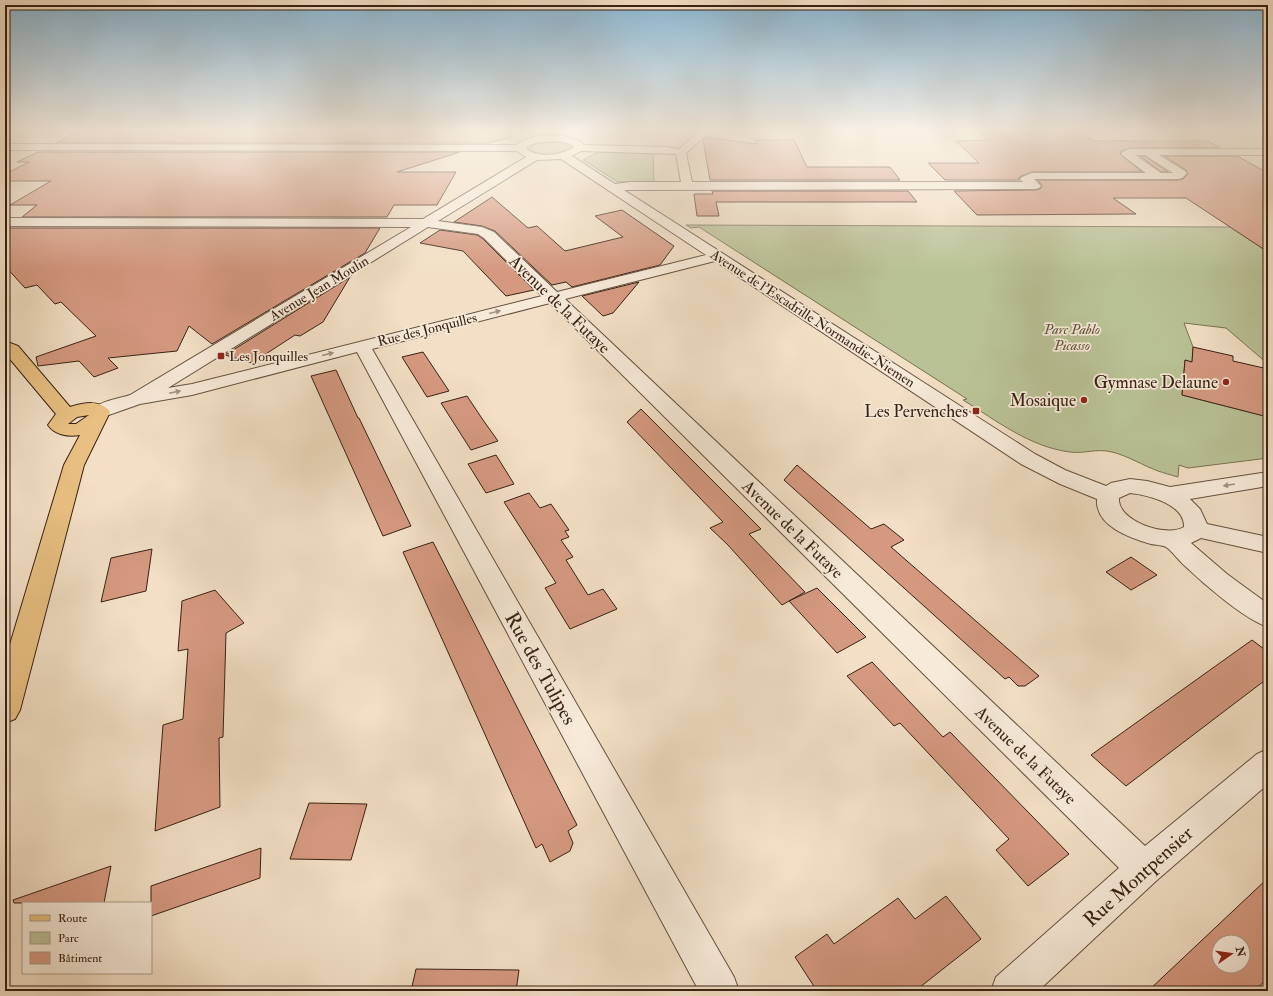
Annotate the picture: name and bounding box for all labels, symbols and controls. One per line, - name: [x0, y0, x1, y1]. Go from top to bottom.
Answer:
- street label: Avenue de l'Escadrille Normandie-Niemen: [706, 245, 918, 391]
- street label: Avenue de la Futaye: [503, 250, 615, 359]
- street label: Avenue Jean Moulin: [266, 252, 372, 325]
- street label: Rue des Jonquilles: [376, 309, 479, 350]
- one-way arrow: [490, 309, 502, 315]
- park label: Parc Pablo Picasso: [1043, 321, 1100, 354]
- place label: Les Jonquilles: [229, 348, 308, 365]
- one-way arrow: [322, 350, 335, 356]
- marker: Les Jonquilles: [216, 351, 226, 361]
- place label: Gymnase Delaune: [1094, 372, 1218, 394]
- marker: Gymnase Delaune: [1221, 377, 1231, 387]
- one-way arrow: [169, 389, 181, 395]
- place label: Mosaique: [1010, 390, 1076, 411]
- marker: Mosaique: [1079, 395, 1089, 405]
- place label: Les Pervenches: [864, 401, 968, 422]
- marker: Les Pervenches: [971, 406, 981, 416]
- street label: Avenue de la Futaye: [736, 475, 848, 584]
- one-way arrow: [1223, 482, 1236, 488]
- street label: Rue des Tulipes: [498, 607, 582, 730]
- street label: Avenue de la Futaye: [969, 701, 1081, 810]
- street label: Rue Montpensier: [1078, 820, 1199, 933]
- legend: [22, 902, 152, 974]
- text: Route: [58, 911, 87, 926]
- text: Parc: [58, 931, 79, 946]
- north arrow: [1211, 934, 1251, 974]
- text: N: [1233, 945, 1248, 959]
- text: Bâtiment: [58, 951, 102, 966]

